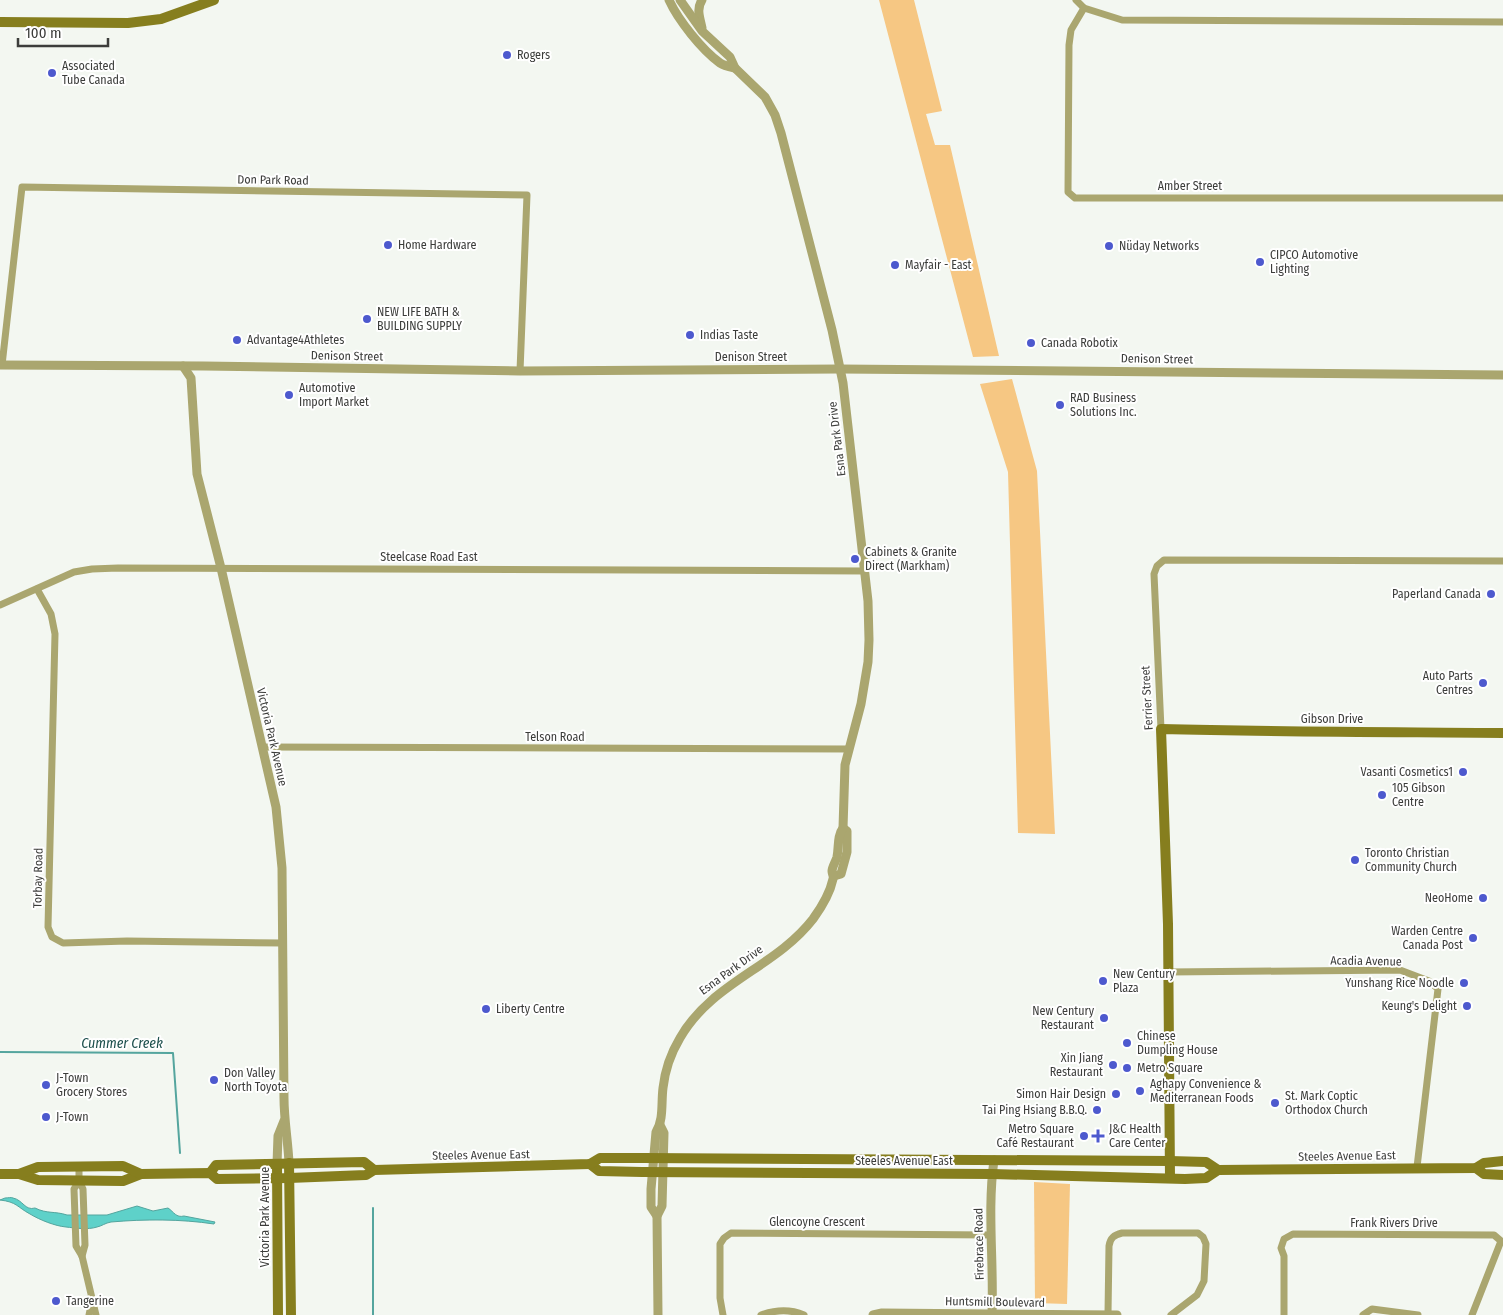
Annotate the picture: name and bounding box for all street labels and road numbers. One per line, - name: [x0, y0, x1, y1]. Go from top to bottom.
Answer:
- street label: Don Park Road: [237, 172, 309, 188]
- street label: Amber Street: [1158, 179, 1222, 193]
- street label: Denison Street: [311, 348, 383, 364]
- street label: Denison Street: [715, 350, 787, 364]
- street label: Denison Street: [1121, 351, 1193, 367]
- street label: Esna Park Drive: [825, 401, 849, 477]
- street label: Steelcase Road East: [380, 550, 478, 564]
- street label: Ferrier Street: [1138, 665, 1156, 731]
- street label: Victoria Park Avenue: [254, 686, 290, 788]
- street label: Gibson Drive: [1301, 712, 1363, 726]
- street label: Telson Road: [525, 730, 585, 744]
- street label: Torbay Road: [30, 848, 46, 908]
- street label: Esna Park Drive: [696, 942, 766, 998]
- street label: Acadia Avenue: [1330, 953, 1402, 969]
- street label: Steeles Avenue East: [432, 1147, 530, 1163]
- street label: Steeles Avenue East: [1298, 1148, 1396, 1164]
- street label: Steeles Avenue East: [855, 1154, 953, 1168]
- street label: Victoria Park Avenue: [258, 1167, 272, 1267]
- street label: Firebrace Road: [971, 1208, 987, 1280]
- street label: Glencoyne Crescent: [769, 1215, 865, 1229]
- street label: Frank Rivers Drive: [1350, 1216, 1438, 1230]
- street label: Huntsmill Boulevard: [945, 1294, 1045, 1310]

